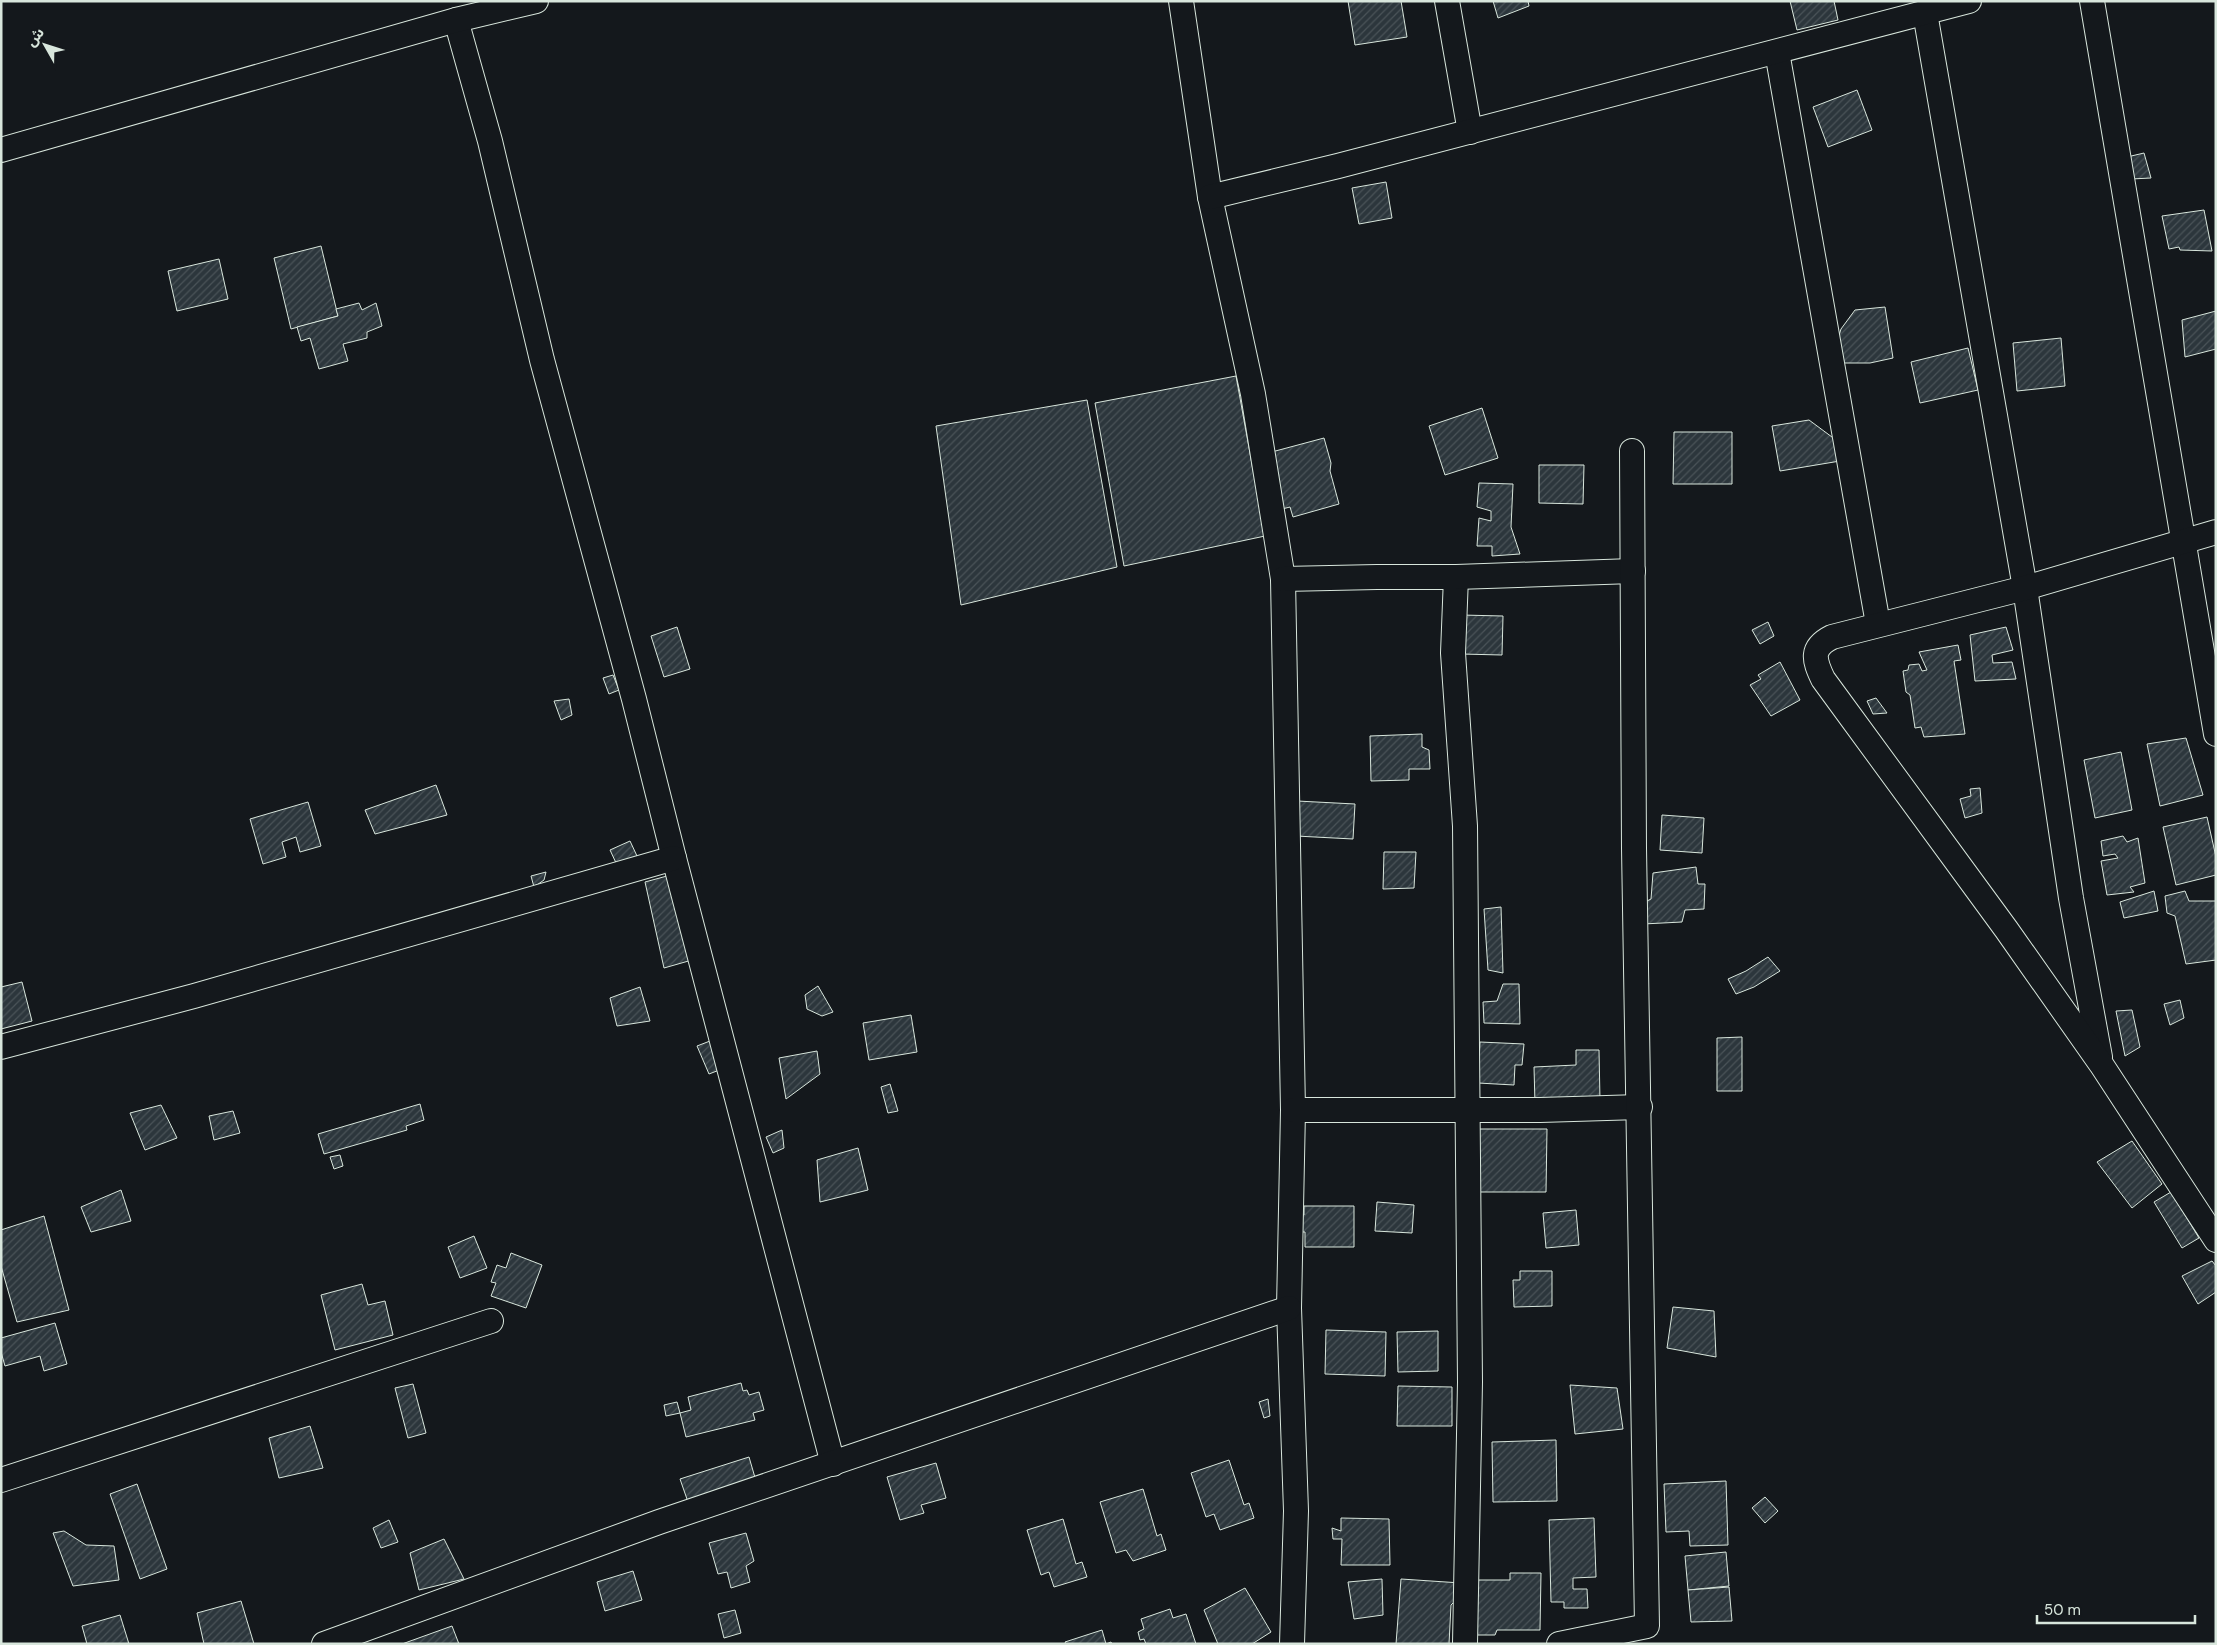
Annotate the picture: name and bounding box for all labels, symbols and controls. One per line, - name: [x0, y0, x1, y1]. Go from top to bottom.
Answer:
- north arrow: [20, 20, 70, 70]
- text: ش: [22, 24, 48, 50]
- scale bar: [2037, 1592, 2194, 1624]
- text: 50 m: [2044, 1600, 2081, 1620]

